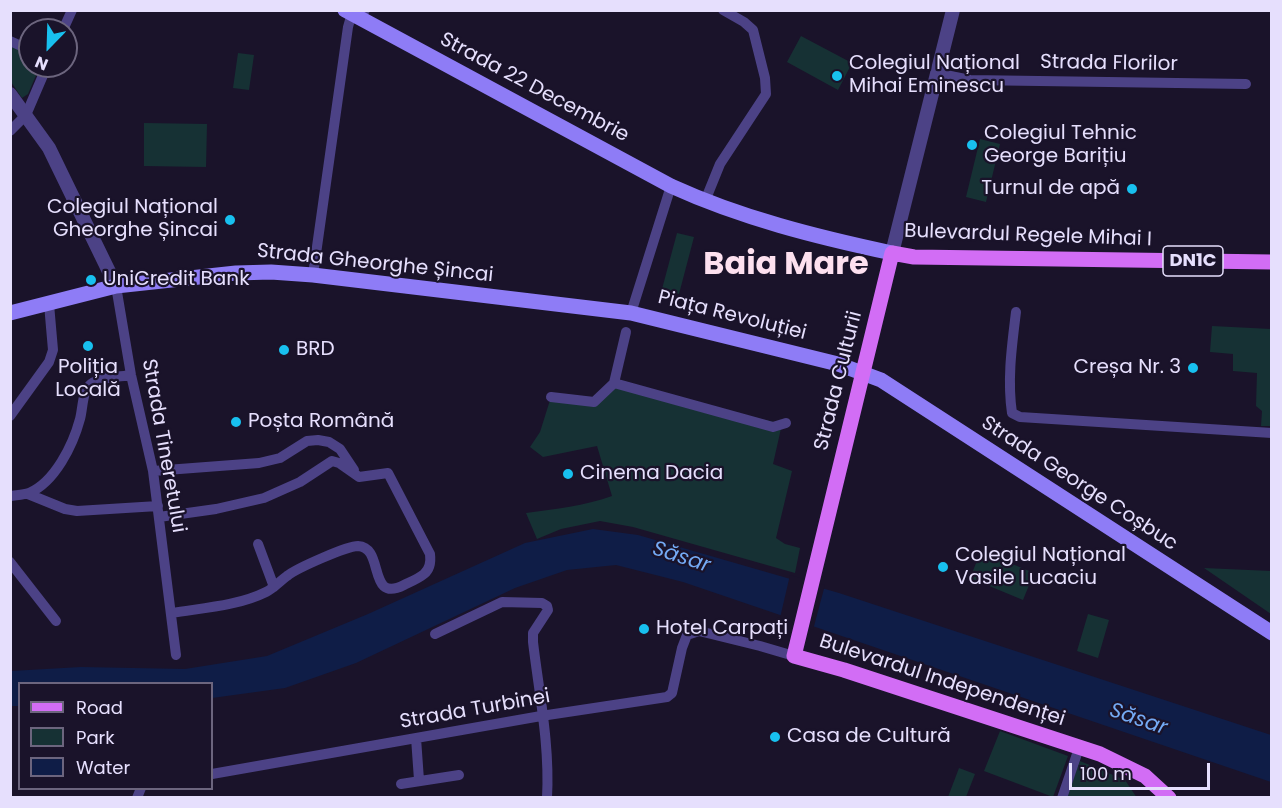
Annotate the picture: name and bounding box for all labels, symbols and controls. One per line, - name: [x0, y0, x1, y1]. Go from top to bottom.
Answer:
- north arrow: [18, 18, 78, 78]
- street label: Strada 22 Decembrie: [435, 28, 633, 148]
- text: N: [32, 50, 52, 76]
- street label: Strada Florilor: [1040, 51, 1178, 77]
- place label: Colegiul Național Mihai Eminescu: [849, 52, 1020, 99]
- marker: Colegiul Național Mihai Eminescu: [830, 69, 844, 83]
- place label: Colegiul Tehnic George Barițiu: [984, 122, 1137, 169]
- marker: Colegiul Tehnic George Barițiu: [965, 138, 979, 152]
- place label: Turnul de apă: [981, 177, 1120, 201]
- marker: Turnul de apă: [1125, 182, 1139, 196]
- place label: Colegiul Național Gheorghe Șincai: [47, 196, 218, 243]
- marker: Colegiul Național Gheorghe Șincai: [223, 213, 237, 227]
- street label: Bulevardul Regele Mihai I: [904, 220, 1152, 252]
- street label: Strada Gheorghe Șincai: [256, 240, 494, 288]
- road number: DN1C: [1163, 246, 1223, 276]
- district label: Baia Mare: [703, 247, 869, 285]
- place label: UniCredit Bank: [103, 268, 249, 292]
- marker: UniCredit Bank: [84, 273, 98, 287]
- street label: Piața Revoluției: [655, 286, 809, 346]
- street label: Strada Culturii: [810, 309, 868, 453]
- place label: BRD: [296, 338, 335, 362]
- marker: Poliția Locală: [81, 339, 95, 353]
- marker: BRD: [277, 343, 291, 357]
- place label: Poliția Locală: [55, 356, 121, 403]
- place label: Creșa Nr. 3: [1074, 356, 1181, 380]
- street label: Strada Tineretului: [136, 357, 190, 535]
- marker: Creșa Nr. 3: [1186, 361, 1200, 375]
- place label: Poșta Română: [248, 410, 394, 434]
- street label: Strada George Coșbuc: [976, 412, 1182, 556]
- marker: Poșta Română: [229, 415, 243, 429]
- place label: Cinema Dacia: [580, 462, 723, 486]
- marker: Cinema Dacia: [561, 467, 575, 481]
- water label: Săsar: [649, 537, 713, 579]
- place label: Colegiul Național Vasile Lucaciu: [955, 544, 1126, 591]
- marker: Colegiul Național Vasile Lucaciu: [936, 560, 950, 574]
- place label: Hotel Carpați: [656, 617, 788, 641]
- marker: Hotel Carpați: [637, 622, 651, 636]
- street label: Bulevardul Independenței: [816, 630, 1068, 732]
- legend: [18, 682, 213, 790]
- street label: Strada Turbinei: [398, 685, 552, 735]
- text: Road: [76, 695, 123, 720]
- water label: Săsar: [1106, 698, 1170, 742]
- text: Park: [76, 725, 115, 750]
- place label: Casa de Cultură: [787, 725, 951, 749]
- marker: Casa de Cultură: [768, 730, 782, 744]
- scale bar: [1072, 751, 1213, 789]
- text: Water: [76, 755, 130, 780]
- text: 100 m: [1080, 761, 1132, 786]

